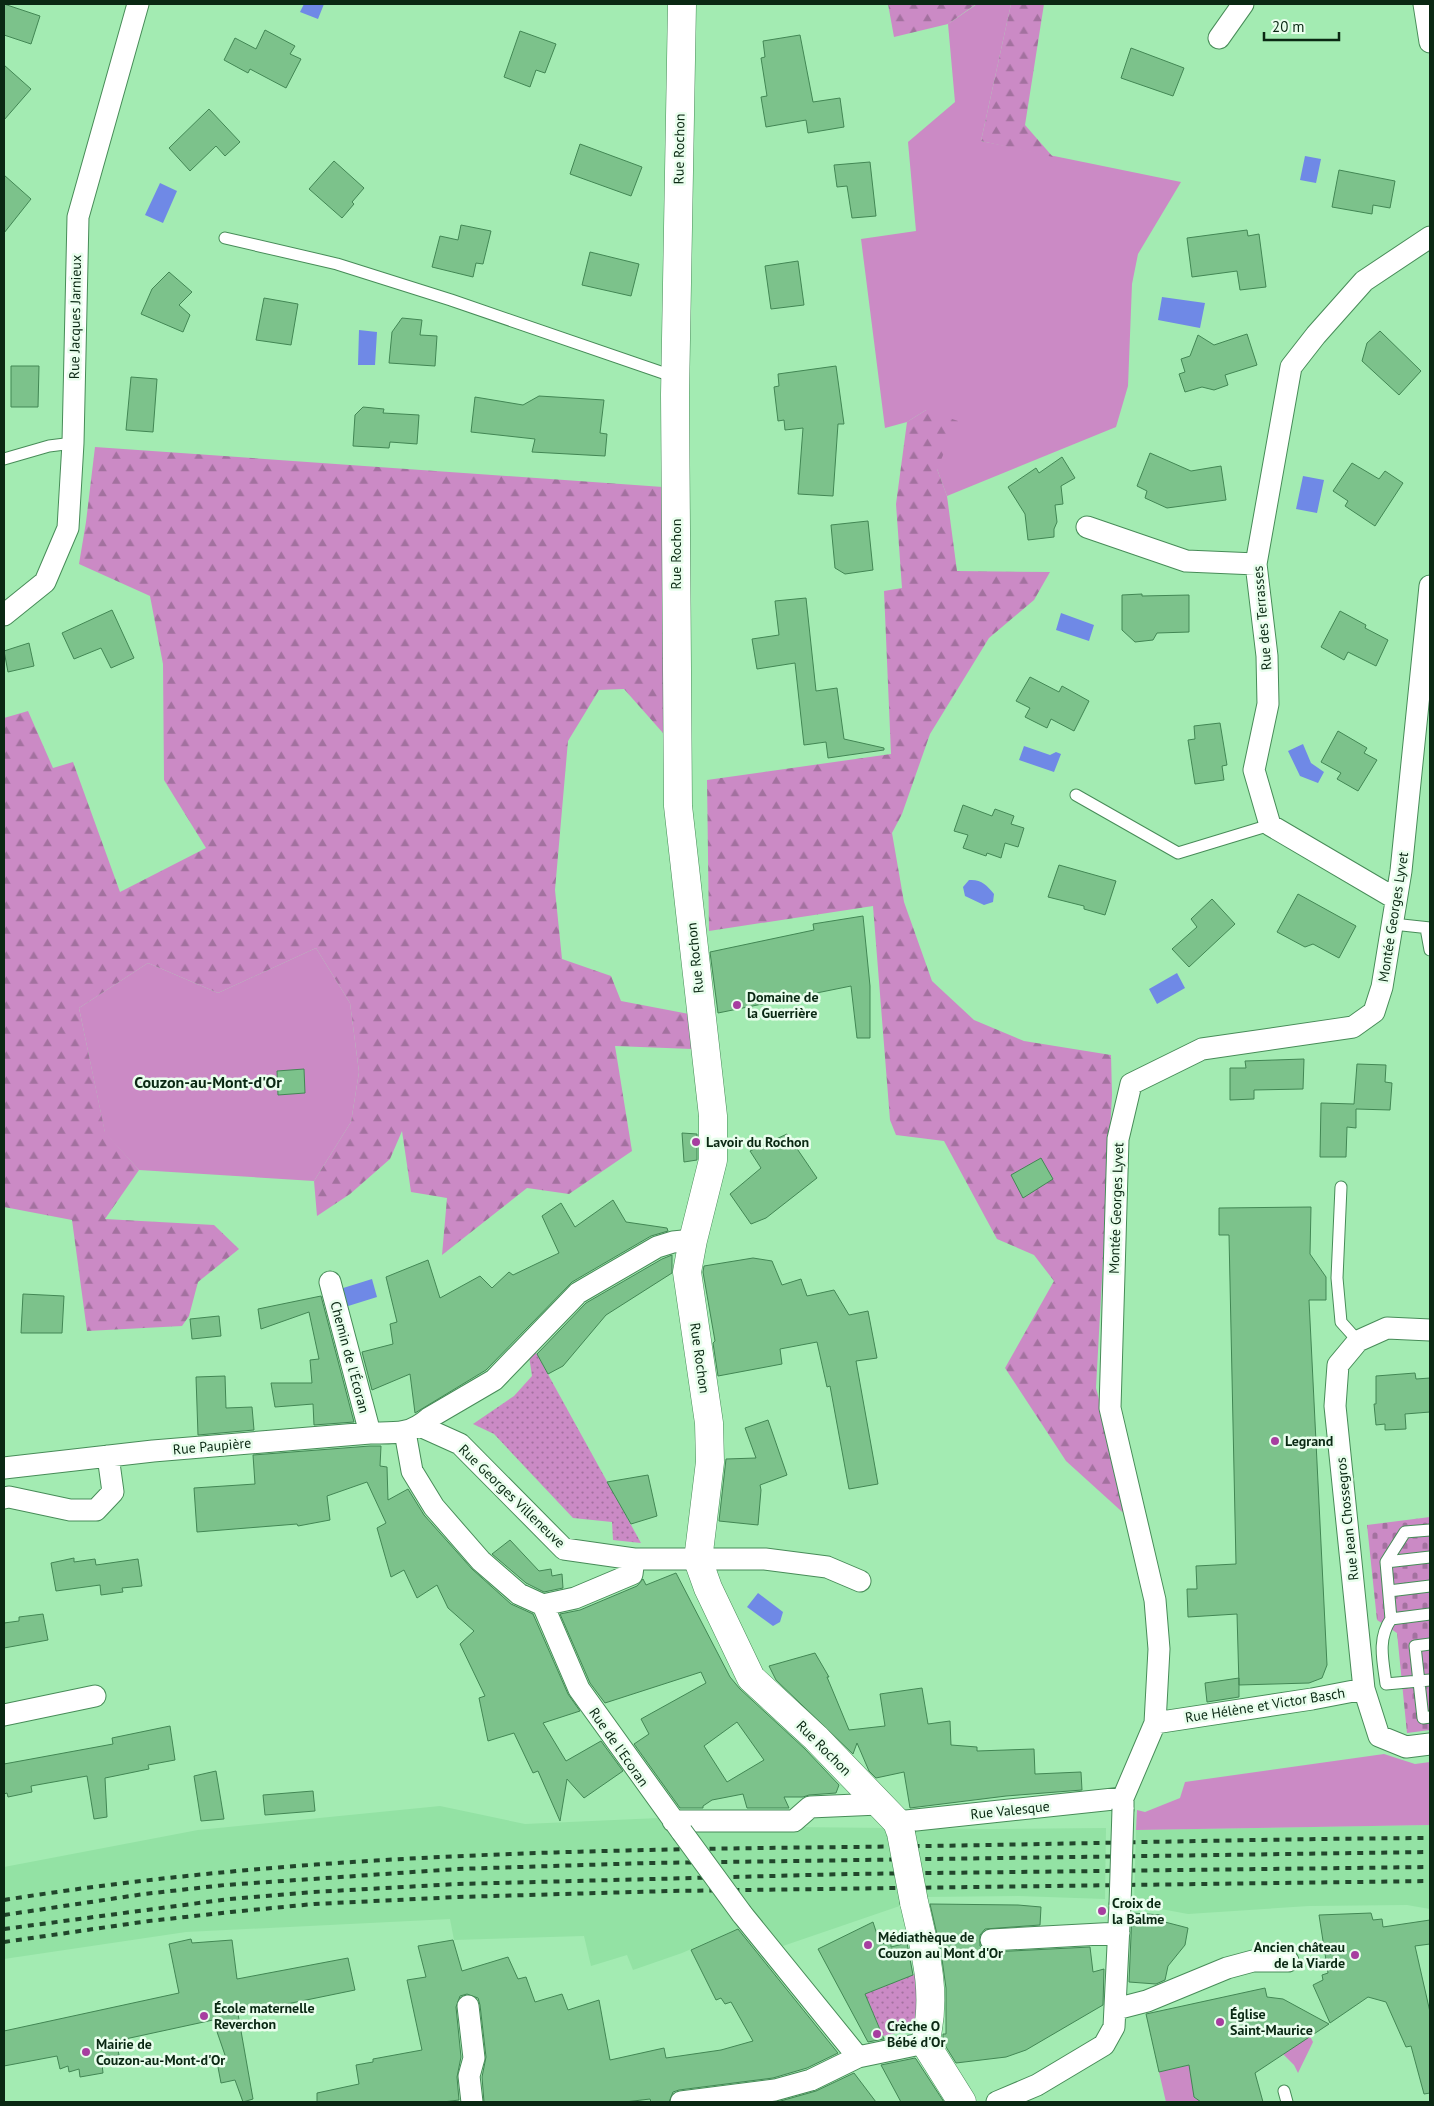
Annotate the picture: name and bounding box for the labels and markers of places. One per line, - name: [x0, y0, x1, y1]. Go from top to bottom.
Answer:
- place label: Domaine de la Guerrière: [747, 988, 819, 1022]
- marker: Domaine de la Guerrière: [731, 999, 743, 1011]
- place label: Lavoir du Rochon: [706, 1133, 809, 1151]
- marker: Lavoir du Rochon: [690, 1136, 702, 1148]
- place label: Legrand: [1285, 1432, 1333, 1450]
- marker: Legrand: [1269, 1435, 1281, 1447]
- place label: Croix de la Balme: [1112, 1894, 1164, 1928]
- marker: Croix de la Balme: [1096, 1905, 1108, 1917]
- place label: Médiathèque de Couzon au Mont d'Or: [878, 1928, 1003, 1962]
- place label: Ancien château de la Viarde: [1254, 1938, 1345, 1972]
- marker: Médiathèque de Couzon au Mont d'Or: [862, 1939, 874, 1951]
- marker: Ancien château de la Viarde: [1349, 1949, 1361, 1961]
- place label: École maternelle Reverchon: [214, 1999, 315, 2033]
- place label: Église Saint-Maurice: [1230, 2005, 1313, 2039]
- marker: École maternelle Reverchon: [198, 2010, 210, 2022]
- marker: Église Saint-Maurice: [1214, 2016, 1226, 2028]
- place label: Crèche O Bébé d'Or: [887, 2017, 945, 2051]
- marker: Crèche O Bébé d'Or: [871, 2028, 883, 2040]
- place label: Mairie de Couzon-au-Mont-d'Or: [96, 2035, 225, 2069]
- marker: Mairie de Couzon-au-Mont-d'Or: [80, 2046, 92, 2058]

